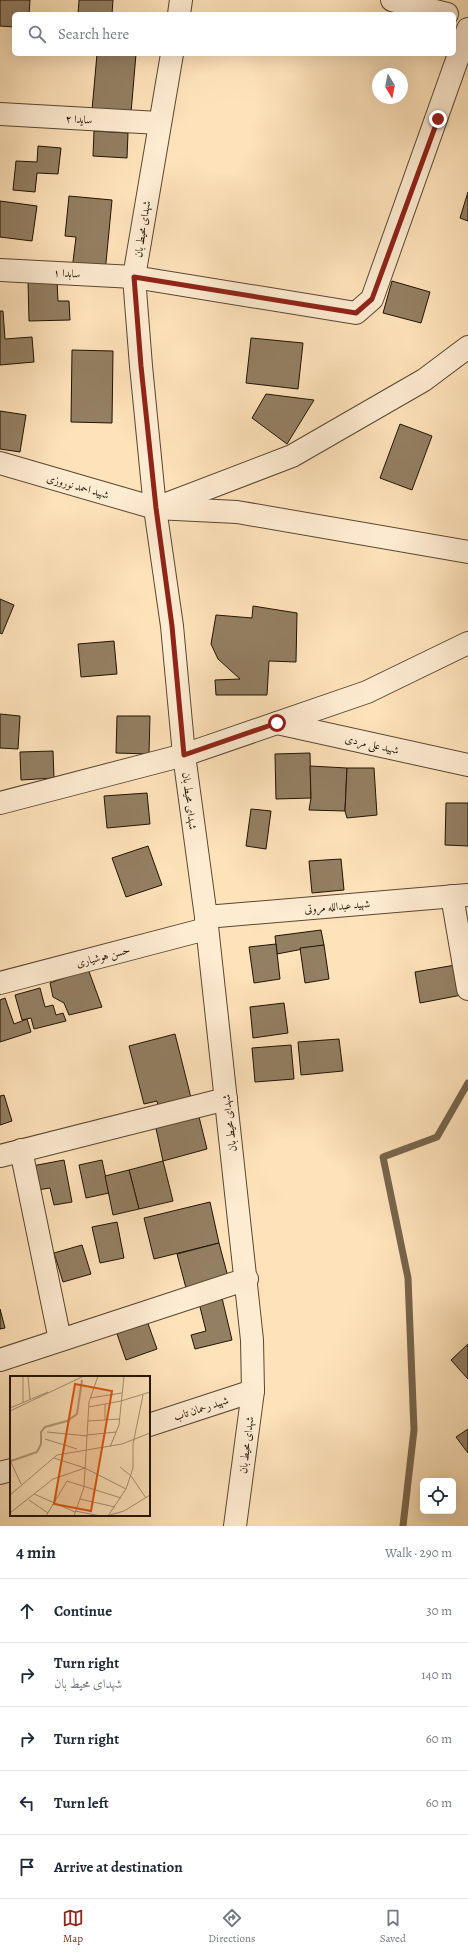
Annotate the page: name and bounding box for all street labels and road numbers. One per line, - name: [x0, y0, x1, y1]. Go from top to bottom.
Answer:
- street label: سایدا ۲: [65, 111, 93, 128]
- street label: شهدای محیط بان: [131, 199, 154, 259]
- street label: سابدا ۱: [53, 265, 81, 282]
- street label: شهید احمد نوروزی: [45, 470, 111, 503]
- street label: شهید علی مردی: [343, 731, 401, 759]
- street label: شهدای محیط بان: [179, 772, 200, 831]
- street label: شهید عبدالله مروتی: [303, 896, 371, 917]
- street label: حسن هوشیاری: [74, 942, 132, 972]
- street label: شهدای محیط بان: [219, 1093, 240, 1152]
- street label: شهید رحمان تاب: [172, 1392, 231, 1424]
- street label: شهدای محیط بان: [236, 1415, 257, 1475]

